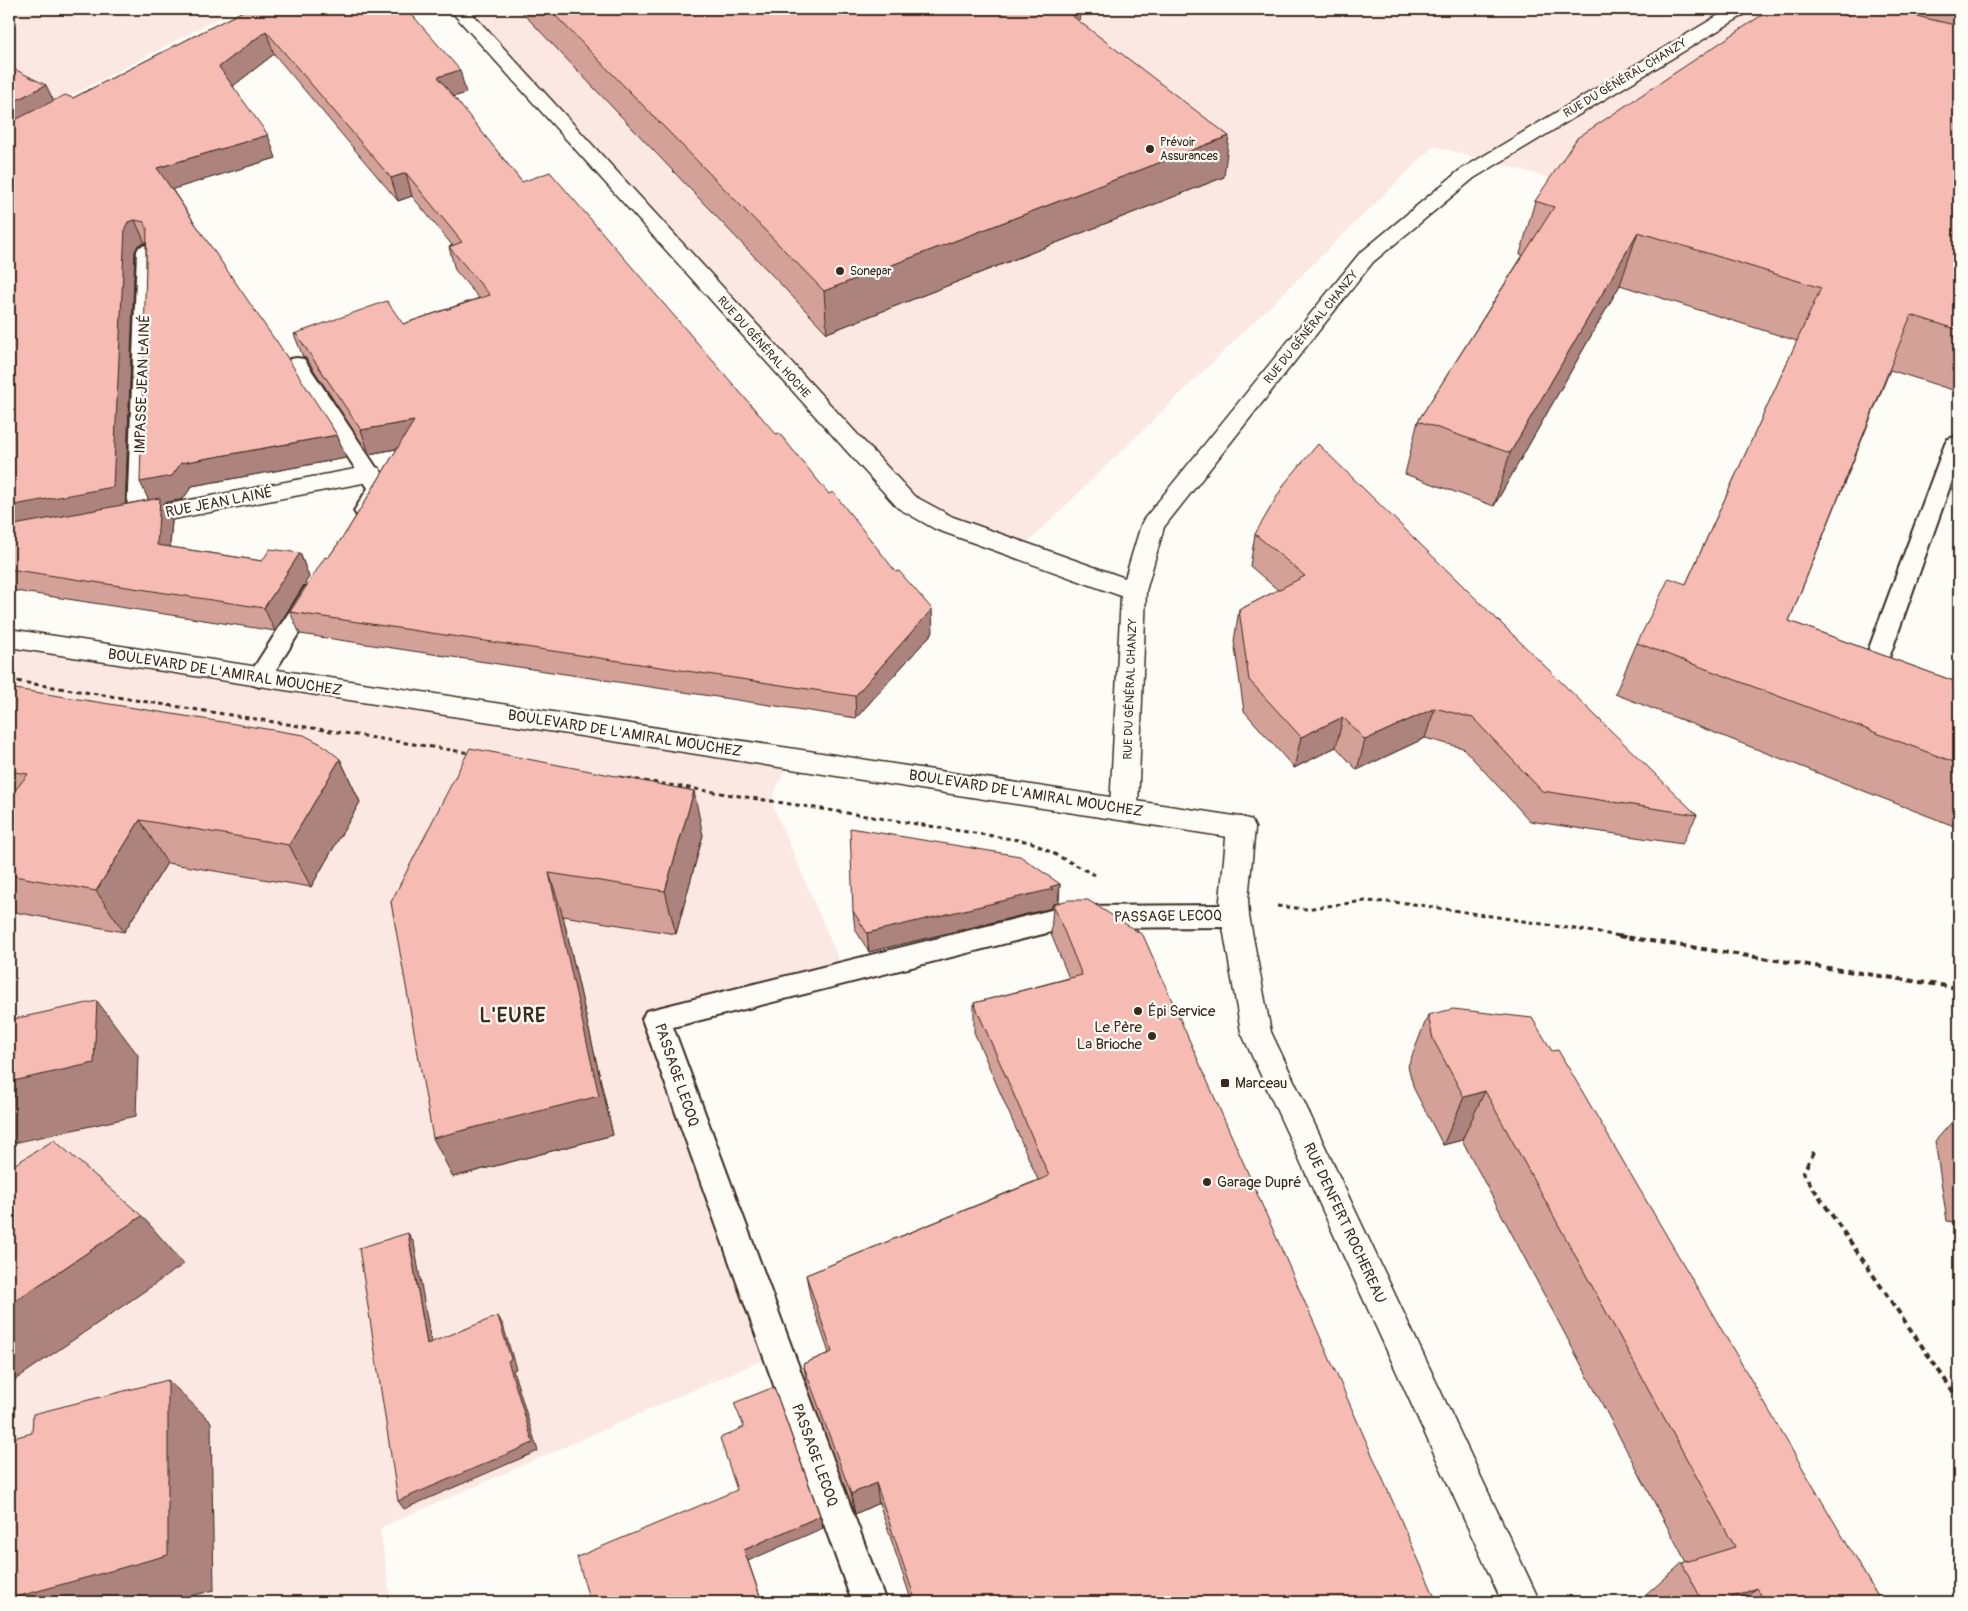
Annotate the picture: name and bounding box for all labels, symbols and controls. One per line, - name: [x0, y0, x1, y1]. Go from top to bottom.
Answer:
- street label: RUE DU GÉNÉRAL CHANZY: [1560, 35, 1690, 121]
- place label: Prévoir Assurances: [1160, 135, 1219, 164]
- marker: Prévoir Assurances: [1144, 143, 1156, 155]
- place label: Sonepar: [850, 264, 892, 279]
- marker: Sonepar: [834, 265, 846, 277]
- street label: RUE DU GÉNÉRAL CHANZY: [1260, 267, 1362, 387]
- street label: RUE DU GÉNÉRAL HOCHE: [714, 293, 814, 401]
- street label: IMPASSE JEAN LAINÉ: [131, 314, 154, 454]
- street label: RUE JEAN LAINÉ: [164, 483, 274, 522]
- street label: RUE DU GÉNÉRAL CHANZY: [1120, 618, 1140, 760]
- street label: BOULEVARD DE L'AMIRAL MOUCHEZ: [106, 645, 343, 700]
- street label: BOULEVARD DE L'AMIRAL MOUCHEZ: [506, 706, 743, 761]
- street label: BOULEVARD DE L'AMIRAL MOUCHEZ: [907, 766, 1144, 821]
- street label: PASSAGE LECOQ: [1114, 906, 1222, 927]
- place label: Épi Service: [1148, 1002, 1216, 1021]
- district label: L'EURE: [480, 1003, 546, 1028]
- marker: Épi Service: [1132, 1005, 1144, 1017]
- place label: Le Père La Brioche: [1077, 1018, 1143, 1054]
- street label: PASSAGE LECOQ: [650, 1021, 703, 1129]
- marker: Le Père La Brioche: [1146, 1030, 1158, 1042]
- place label: Marceau: [1235, 1074, 1287, 1093]
- marker: Marceau: [1219, 1077, 1231, 1089]
- street label: RUE DENFERT ROCHEREAU: [1299, 1140, 1390, 1307]
- place label: Garage Dupré: [1217, 1173, 1302, 1192]
- marker: Garage Dupré: [1201, 1176, 1213, 1188]
- street label: PASSAGE LECOQ: [787, 1401, 842, 1509]

